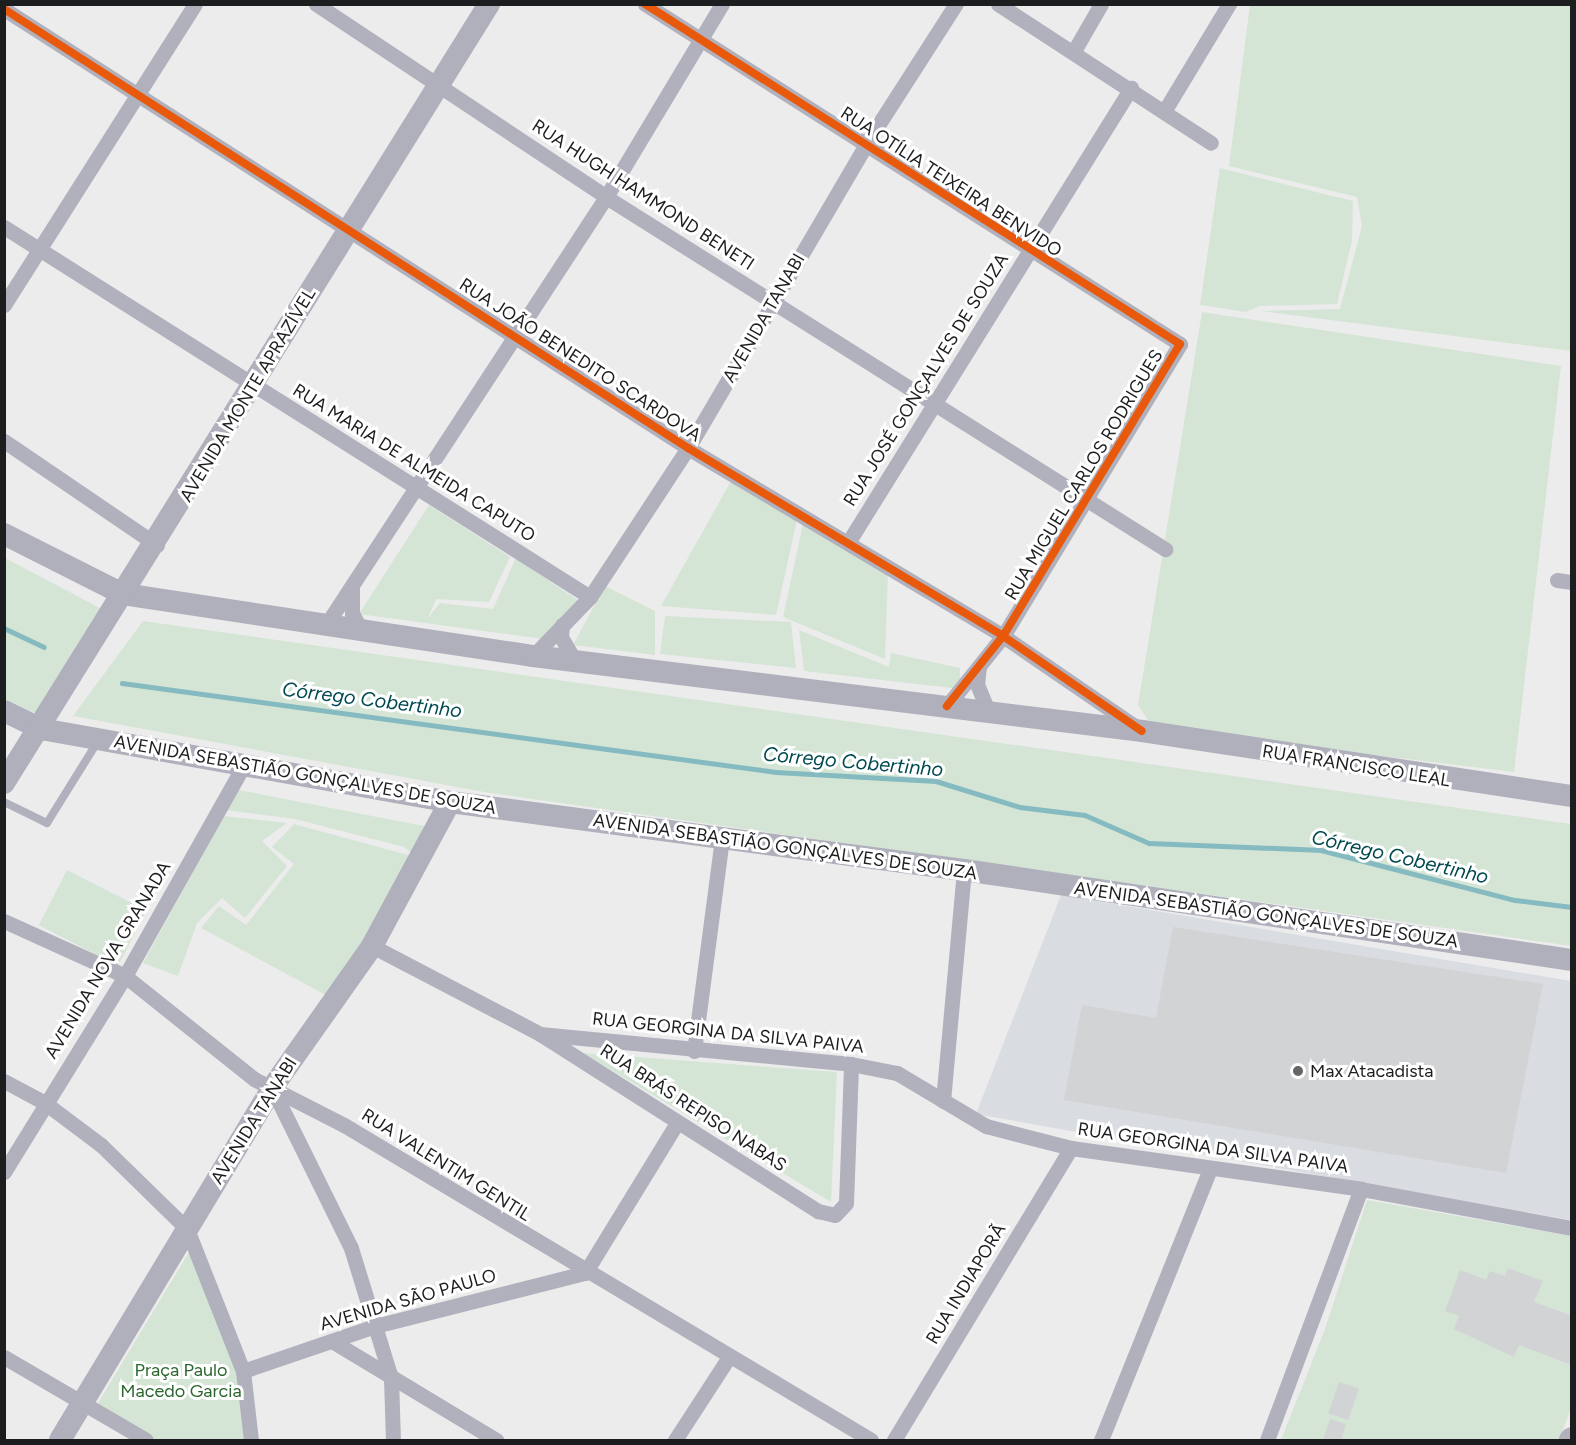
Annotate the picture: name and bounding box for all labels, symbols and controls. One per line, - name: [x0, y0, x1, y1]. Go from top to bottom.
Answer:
- street label: RUA OTÍLIA TEIXEIRA BENVIDO: [836, 102, 1066, 262]
- street label: RUA HUGH HAMMOND BENETI: [528, 115, 758, 275]
- street label: AVENIDA TANABI: [718, 250, 810, 386]
- street label: RUA JOSÉ GONÇALVES DE SOUZA: [839, 250, 1013, 510]
- street label: RUA JOÃO BENEDITO SCARDOVA: [455, 274, 705, 446]
- street label: AVENIDA MONTE APRAZÍVEL: [176, 284, 320, 506]
- street label: RUA MIGUEL CARLOS RODRIGUES: [1000, 346, 1168, 604]
- street label: RUA MARIA DE ALMEIDA CAPUTO: [289, 379, 539, 547]
- water label: Córrego Cobertinho: [281, 677, 463, 723]
- street label: AVENIDA SEBASTIÃO GONÇALVES DE SOUZA: [112, 731, 498, 819]
- street label: RUA FRANCISCO LEAL: [1261, 740, 1451, 792]
- water label: Córrego Cobertinho: [762, 742, 944, 782]
- street label: AVENIDA SEBASTIÃO GONÇALVES DE SOUZA: [592, 809, 978, 885]
- water label: Córrego Cobertinho: [1309, 825, 1491, 889]
- street label: AVENIDA NOVA GRANADA: [40, 857, 176, 1063]
- street label: AVENIDA SEBASTIÃO GONÇALVES DE SOUZA: [1073, 877, 1459, 953]
- street label: RUA GEORGINA DA SILVA PAIVA: [591, 1008, 865, 1058]
- street label: RUA BRÁS REPISO NABAS: [596, 1040, 790, 1176]
- street label: AVENIDA TANABI: [206, 1054, 302, 1188]
- place label: Max Atacadista: [1310, 1060, 1433, 1082]
- marker: Max Atacadista: [1291, 1064, 1305, 1078]
- street label: RUA VALENTIM GENTIL: [357, 1104, 535, 1226]
- street label: RUA GEORGINA DA SILVA PAIVA: [1076, 1118, 1350, 1178]
- street label: RUA INDIAPORÃ: [922, 1220, 1010, 1348]
- street label: AVENIDA SÃO PAULO: [317, 1264, 499, 1336]
- park label: Praça Paulo Macedo Garcia: [120, 1360, 242, 1402]

